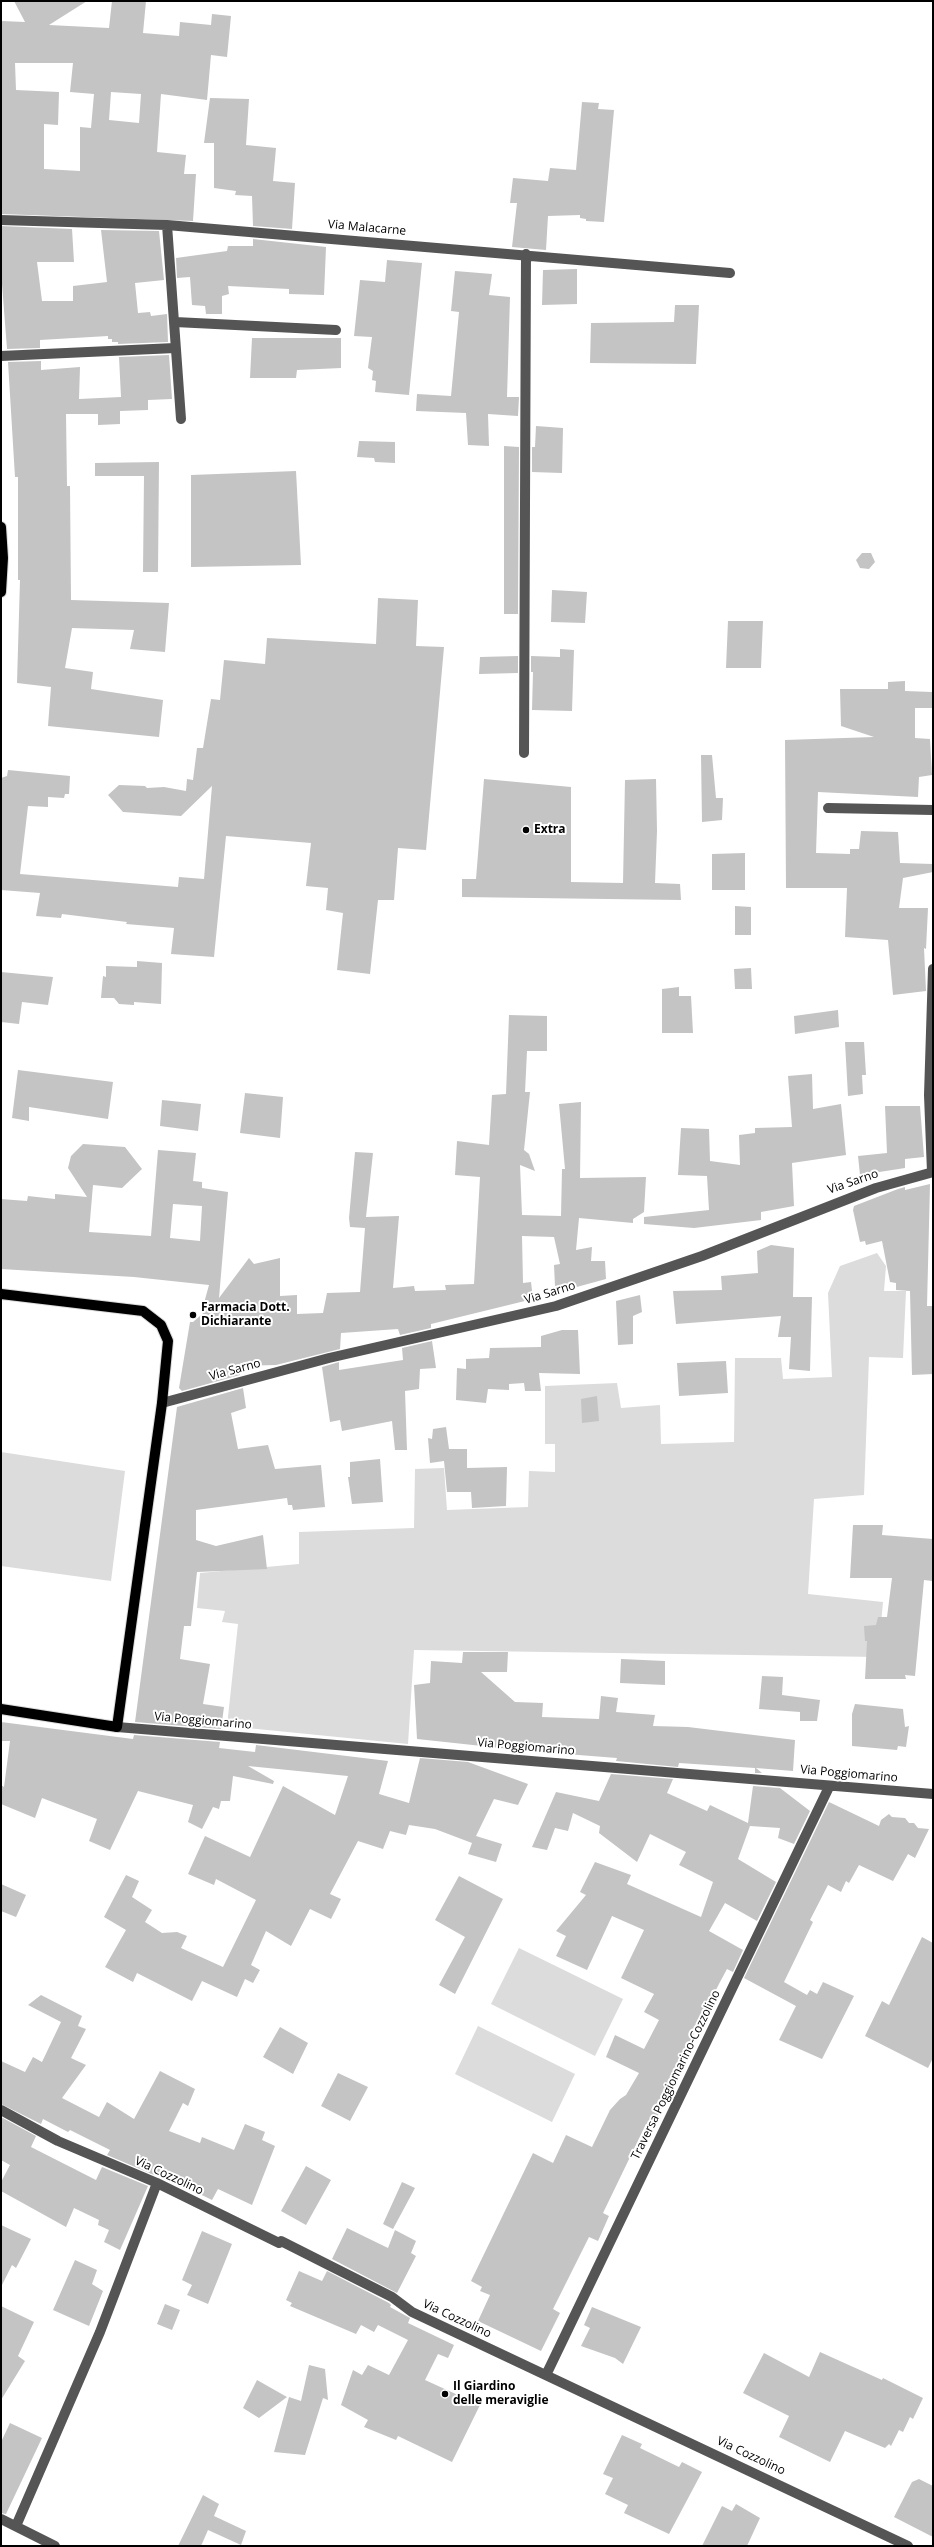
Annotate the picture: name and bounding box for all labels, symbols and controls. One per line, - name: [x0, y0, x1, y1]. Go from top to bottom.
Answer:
- street label: Via Malacarne: [327, 217, 407, 239]
- place label: Extra: [534, 823, 566, 837]
- marker: Extra: [521, 825, 531, 835]
- street label: Via Sarno: [826, 1167, 880, 1197]
- street label: Via Sarno: [523, 1278, 577, 1308]
- place label: Farmacia Dott. Dichiarante: [201, 1301, 290, 1329]
- marker: Farmacia Dott. Dichiarante: [188, 1310, 198, 1320]
- street label: Via Sarno: [208, 1356, 262, 1384]
- street label: Via Poggiomarino: [154, 1710, 252, 1732]
- street label: Via Poggiomarino: [477, 1736, 575, 1758]
- street label: Via Poggiomarino: [800, 1763, 898, 1785]
- street label: Traversa Poggiomarino-Cozzolino: [629, 1988, 723, 2162]
- street label: Via Cozzolino: [132, 2154, 206, 2198]
- street label: Via Cozzolino: [420, 2297, 494, 2341]
- place label: Il Giardino delle meraviglie: [453, 2380, 548, 2408]
- marker: Il Giardino delle meraviglie: [440, 2389, 450, 2399]
- street label: Via Cozzolino: [714, 2434, 788, 2478]

